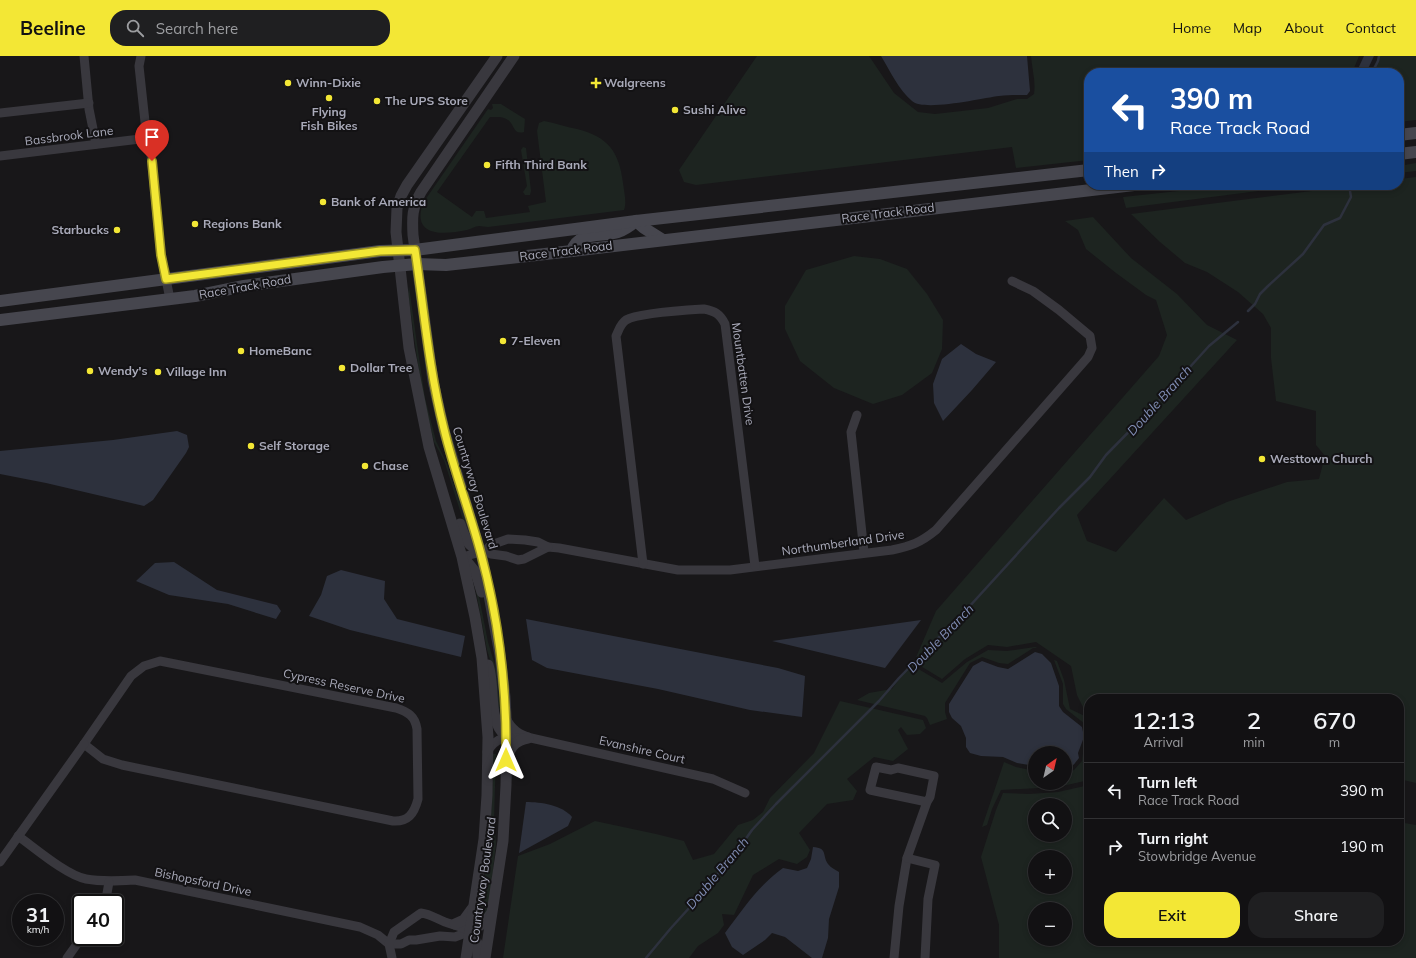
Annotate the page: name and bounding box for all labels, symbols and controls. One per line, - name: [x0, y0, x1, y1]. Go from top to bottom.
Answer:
- search box: [110, 10, 390, 46]
- text: Beeline: [20, 16, 86, 40]
- icon: search: [124, 17, 146, 39]
- text: Search here: [156, 19, 238, 38]
- text: Home: [1172, 19, 1211, 37]
- text: Map: [1233, 19, 1262, 37]
- text: About: [1284, 19, 1324, 37]
- text: Contact: [1346, 19, 1396, 37]
- place label: Winn-Dixie: [296, 75, 361, 90]
- place label: Walgreens: [604, 75, 666, 90]
- marker: Winn-Dixie: [283, 78, 293, 88]
- marker: Walgreens: [591, 78, 601, 88]
- text: 390 m: [1170, 81, 1253, 116]
- icon: left: [1104, 84, 1156, 136]
- marker: Flying Fish Bikes: [324, 93, 334, 103]
- place label: The UPS Store: [385, 93, 468, 108]
- marker: The UPS Store: [372, 96, 382, 106]
- place label: Sushi Alive: [683, 102, 746, 117]
- place label: Flying Fish Bikes: [300, 104, 358, 133]
- marker: Sushi Alive: [670, 105, 680, 115]
- text: Race Track Road: [1170, 116, 1310, 139]
- pin: [135, 120, 169, 161]
- street label: Bassbrook Lane: [24, 123, 114, 148]
- icon: arrive: [141, 126, 163, 148]
- place label: Fifth Third Bank: [495, 157, 587, 172]
- marker: Fifth Third Bank: [482, 160, 492, 170]
- icon: right: [1147, 160, 1169, 182]
- text: Then: [1104, 162, 1139, 181]
- place label: Bank of America: [331, 194, 426, 209]
- marker: Bank of America: [318, 197, 328, 207]
- street label: Race Track Road: [841, 199, 935, 226]
- place label: Regions Bank: [203, 216, 282, 231]
- marker: Regions Bank: [190, 219, 200, 229]
- place label: Starbucks: [51, 222, 109, 237]
- marker: Starbucks: [112, 225, 122, 235]
- street label: Race Track Road: [519, 237, 613, 264]
- street label: Race Track Road: [198, 271, 292, 302]
- street label: Mountbatten Drive: [729, 322, 758, 426]
- place label: 7-Eleven: [511, 333, 560, 348]
- marker: 7-Eleven: [498, 336, 508, 346]
- place label: HomeBanc: [249, 343, 312, 358]
- marker: HomeBanc: [236, 346, 246, 356]
- place label: Dollar Tree: [350, 360, 413, 375]
- water label: Double Branch: [1123, 362, 1195, 438]
- place label: Wendy's: [98, 363, 147, 378]
- marker: Dollar Tree: [337, 363, 347, 373]
- place label: Village Inn: [165, 364, 227, 379]
- marker: Wendy's: [85, 366, 95, 376]
- marker: Village Inn: [153, 367, 163, 377]
- street label: Countryway Boulevard: [450, 425, 501, 551]
- place label: Self Storage: [259, 438, 330, 453]
- marker: Self Storage: [246, 441, 256, 451]
- place label: Westtown Church: [1270, 451, 1373, 466]
- marker: Westtown Church: [1257, 454, 1267, 464]
- place label: Chase: [373, 458, 409, 473]
- marker: Chase: [360, 461, 370, 471]
- street label: Northumberland Drive: [781, 526, 905, 559]
- water label: Double Branch: [903, 600, 977, 676]
- street label: Cypress Reserve Drive: [282, 665, 406, 706]
- text: 12:13: [1132, 705, 1195, 735]
- text: 2: [1247, 705, 1261, 735]
- text: 670: [1313, 705, 1356, 735]
- street label: Evanshire Court: [598, 732, 687, 767]
- text: Arrival: [1144, 734, 1183, 750]
- text: min: [1243, 734, 1265, 750]
- text: m: [1329, 734, 1340, 750]
- position arrow: [485, 739, 527, 781]
- north arrow: [1028, 746, 1072, 790]
- map controls: [1028, 746, 1072, 946]
- text: Turn left: [1138, 773, 1197, 792]
- icon: left: [1104, 780, 1126, 802]
- text: 390 m: [1340, 781, 1384, 800]
- text: Race Track Road: [1138, 792, 1239, 808]
- button: search: [1028, 798, 1072, 842]
- street label: Countryway Boulevard: [466, 816, 499, 944]
- text: Turn right: [1138, 829, 1208, 848]
- water label: Double Branch: [682, 834, 752, 912]
- icon: right: [1104, 836, 1126, 858]
- text: 190 m: [1340, 837, 1384, 856]
- text: Stowbridge Avenue: [1138, 848, 1256, 864]
- button: +: [1028, 850, 1072, 894]
- street label: Bishopsford Drive: [153, 864, 253, 899]
- button: Exit: [1104, 892, 1240, 938]
- button: Share: [1248, 892, 1384, 938]
- speed limit sign: 40: [72, 894, 124, 946]
- text: 31: [26, 902, 50, 927]
- button: −: [1028, 902, 1072, 946]
- text: km/h: [27, 923, 49, 936]

